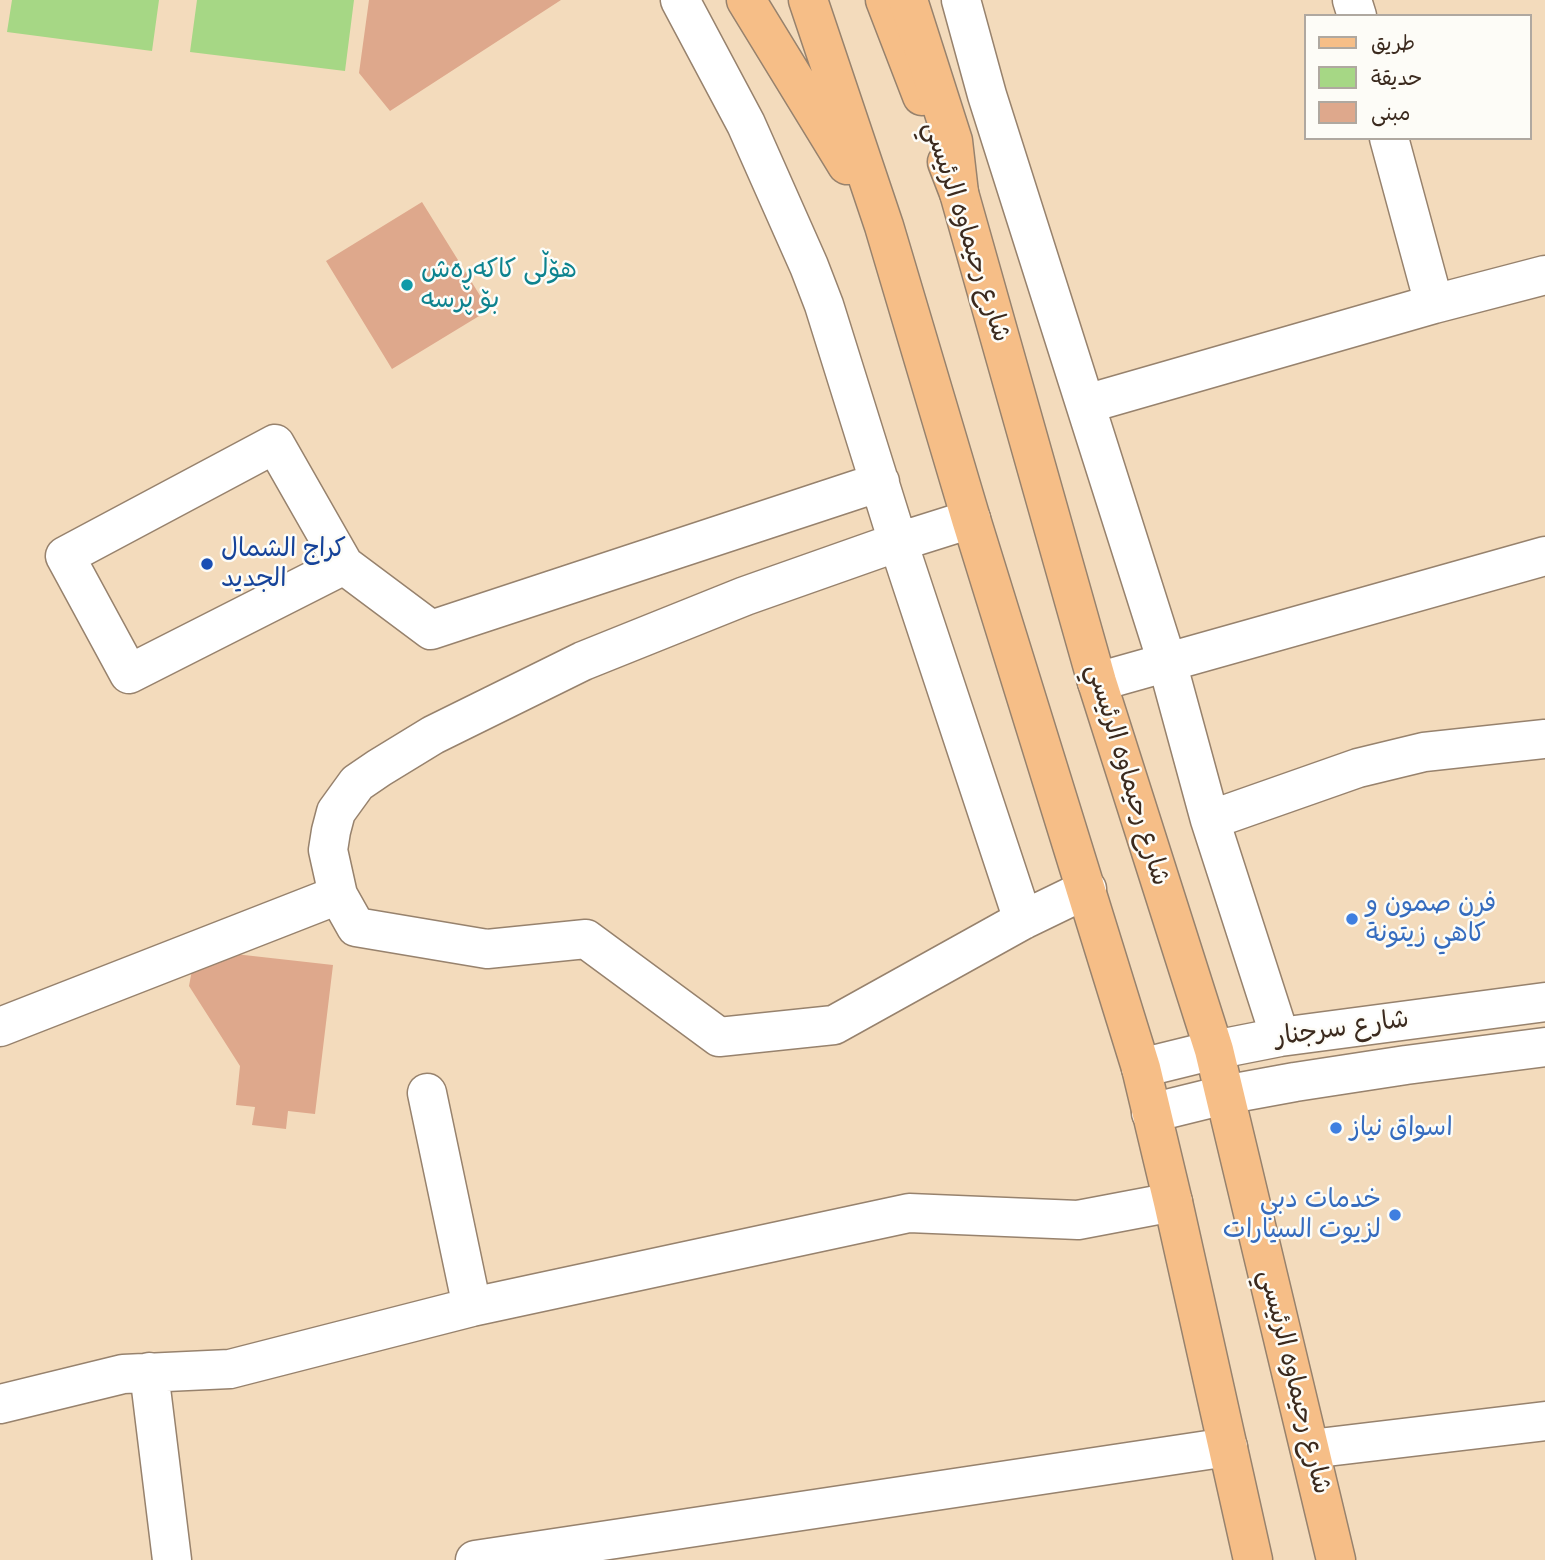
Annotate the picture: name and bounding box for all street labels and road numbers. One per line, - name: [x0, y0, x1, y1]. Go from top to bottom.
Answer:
- street label: شارع رحيماوه الرئيسي: [916, 118, 1016, 346]
- street label: شارع رحيماوه الرئيسي: [1078, 660, 1176, 890]
- street label: شارع سرجنار: [1273, 1004, 1411, 1054]
- street label: شارع رحيماوه الرئيسي: [1251, 1267, 1337, 1497]

